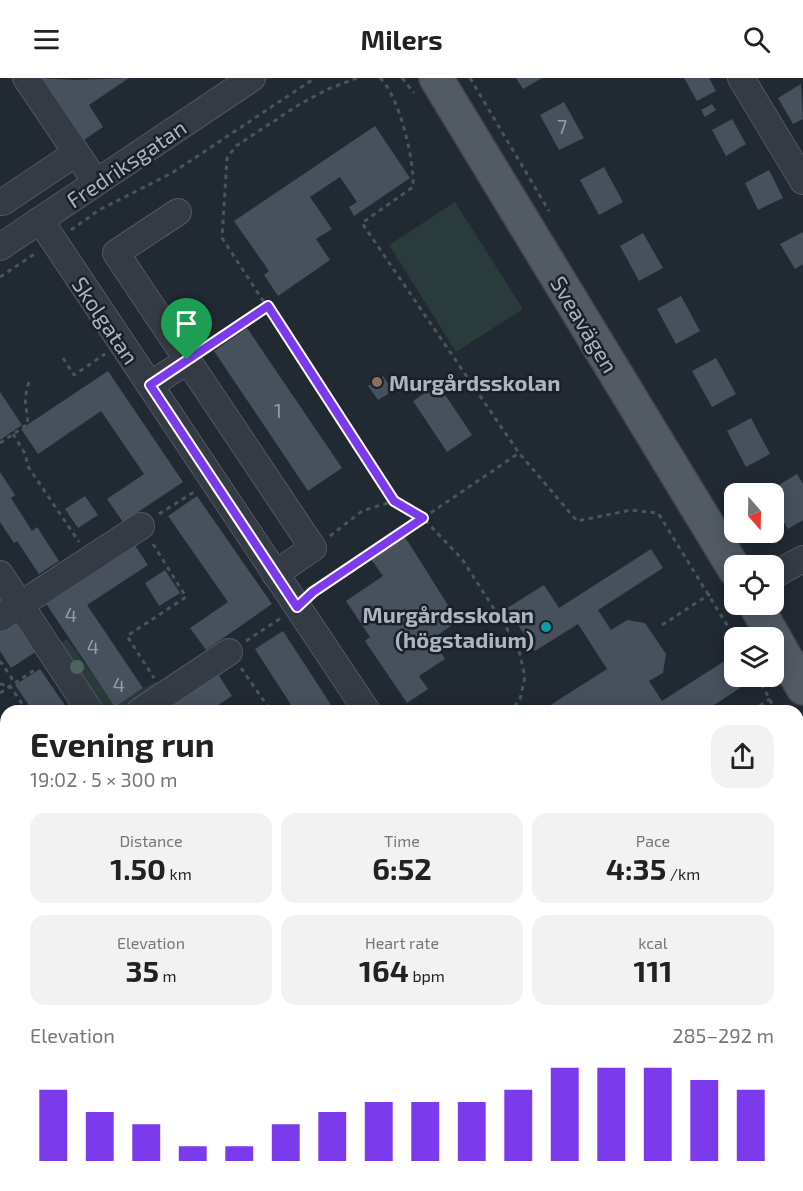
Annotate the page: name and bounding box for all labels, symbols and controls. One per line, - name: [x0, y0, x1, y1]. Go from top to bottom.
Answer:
- icon: menu: [30, 23, 63, 56]
- text: Milers: [360, 23, 443, 55]
- icon: search: [740, 23, 773, 56]
- street label: Fredriksgatan: [61, 113, 191, 213]
- house number: 7: [557, 114, 567, 138]
- street label: Skolgatan: [67, 271, 145, 369]
- street label: Sveavägen: [546, 271, 624, 377]
- pin: [161, 298, 212, 360]
- icon: arrive: [170, 307, 203, 340]
- place label: Murgårdsskolan: [389, 369, 560, 395]
- marker: Murgårdsskolan: [370, 375, 384, 389]
- house number: 1: [274, 398, 282, 422]
- north arrow: [724, 483, 784, 543]
- map controls: [724, 483, 784, 687]
- button: locate: [724, 555, 784, 615]
- place label: Murgårdsskolan (högstadium): [363, 601, 534, 652]
- house number: 4: [65, 602, 77, 626]
- marker: Murgårdsskolan (högstadium): [539, 620, 553, 634]
- button: layers: [724, 627, 784, 687]
- house number: 4: [87, 634, 99, 658]
- house number: 4: [113, 672, 125, 696]
- text: Evening run: [30, 724, 215, 764]
- button: share: [711, 725, 774, 788]
- text: 19:02 · 5 × 300 m: [30, 767, 178, 791]
- text: Distance: [119, 831, 183, 850]
- text: Time: [384, 831, 420, 850]
- text: Pace: [636, 831, 670, 850]
- text: 1.50: [110, 850, 166, 886]
- text: 6:52: [372, 850, 432, 886]
- text: 4:35: [606, 850, 666, 886]
- text: km: [166, 864, 192, 883]
- text: /km: [666, 864, 700, 883]
- text: Elevation: [117, 933, 185, 952]
- text: Heart rate: [365, 933, 439, 952]
- text: kcal: [638, 933, 668, 952]
- text: 35: [125, 952, 159, 988]
- text: 164: [359, 952, 409, 988]
- text: 111: [634, 952, 672, 988]
- text: m: [159, 966, 177, 985]
- text: bpm: [409, 966, 445, 985]
- text: Elevation: [30, 1023, 115, 1047]
- text: 285–292 m: [672, 1023, 774, 1047]

